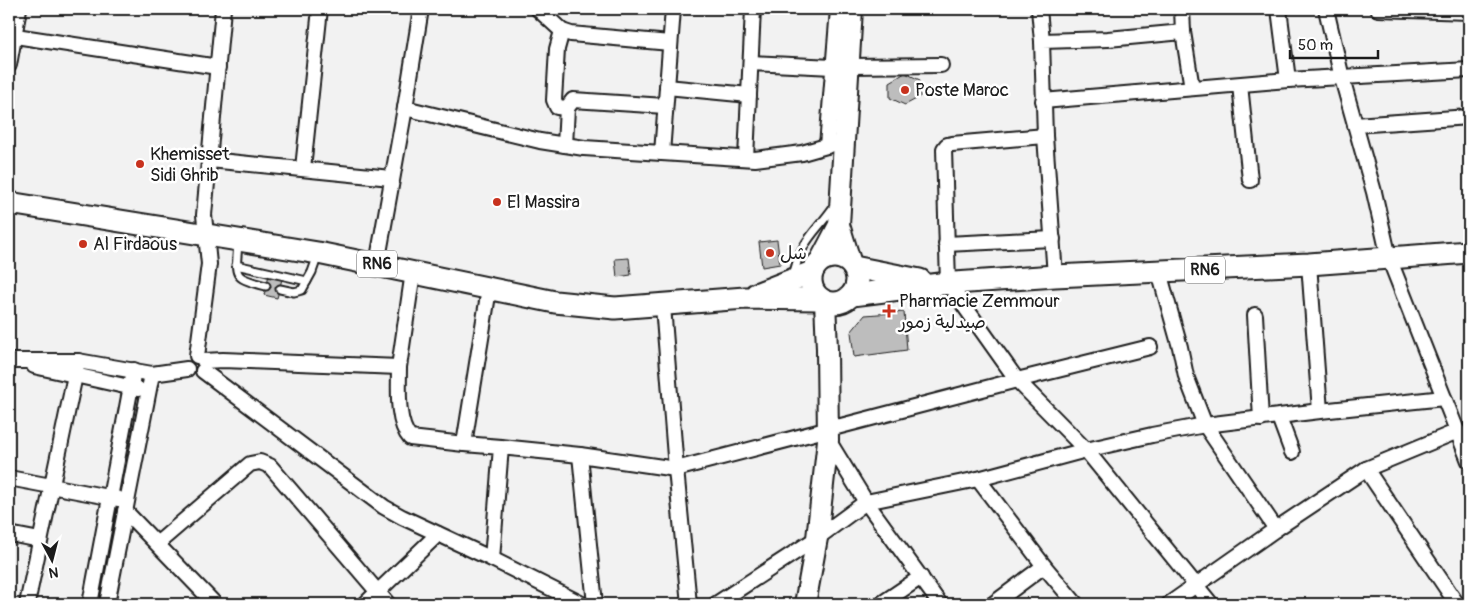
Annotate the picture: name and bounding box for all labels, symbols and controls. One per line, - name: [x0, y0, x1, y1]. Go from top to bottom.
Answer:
- scale bar: [1290, 28, 1378, 60]
- text: 50 m: [1298, 36, 1333, 55]
- place label: Poste Maroc: [915, 79, 1009, 102]
- marker: Poste Maroc: [899, 84, 911, 96]
- place label: Khemisset Sidi Ghrib: [150, 143, 230, 187]
- marker: Khemisset Sidi Ghrib: [134, 158, 146, 170]
- place label: El Massira: [507, 191, 580, 214]
- marker: El Massira: [491, 196, 503, 208]
- place label: Al Firdaous: [93, 233, 177, 256]
- marker: Al Firdaous: [77, 238, 89, 250]
- place label: شل: [780, 242, 807, 265]
- marker: شل: [764, 247, 776, 259]
- road number: RN6: [357, 250, 397, 278]
- road number: RN6: [1185, 256, 1225, 284]
- place label: Pharmacie Zemmour صيدلية زمور: [897, 290, 1060, 334]
- marker: Pharmacie Zemmour صيدلية زمور: [883, 305, 895, 317]
- north arrow: [28, 536, 78, 586]
- text: N: [48, 563, 59, 581]

